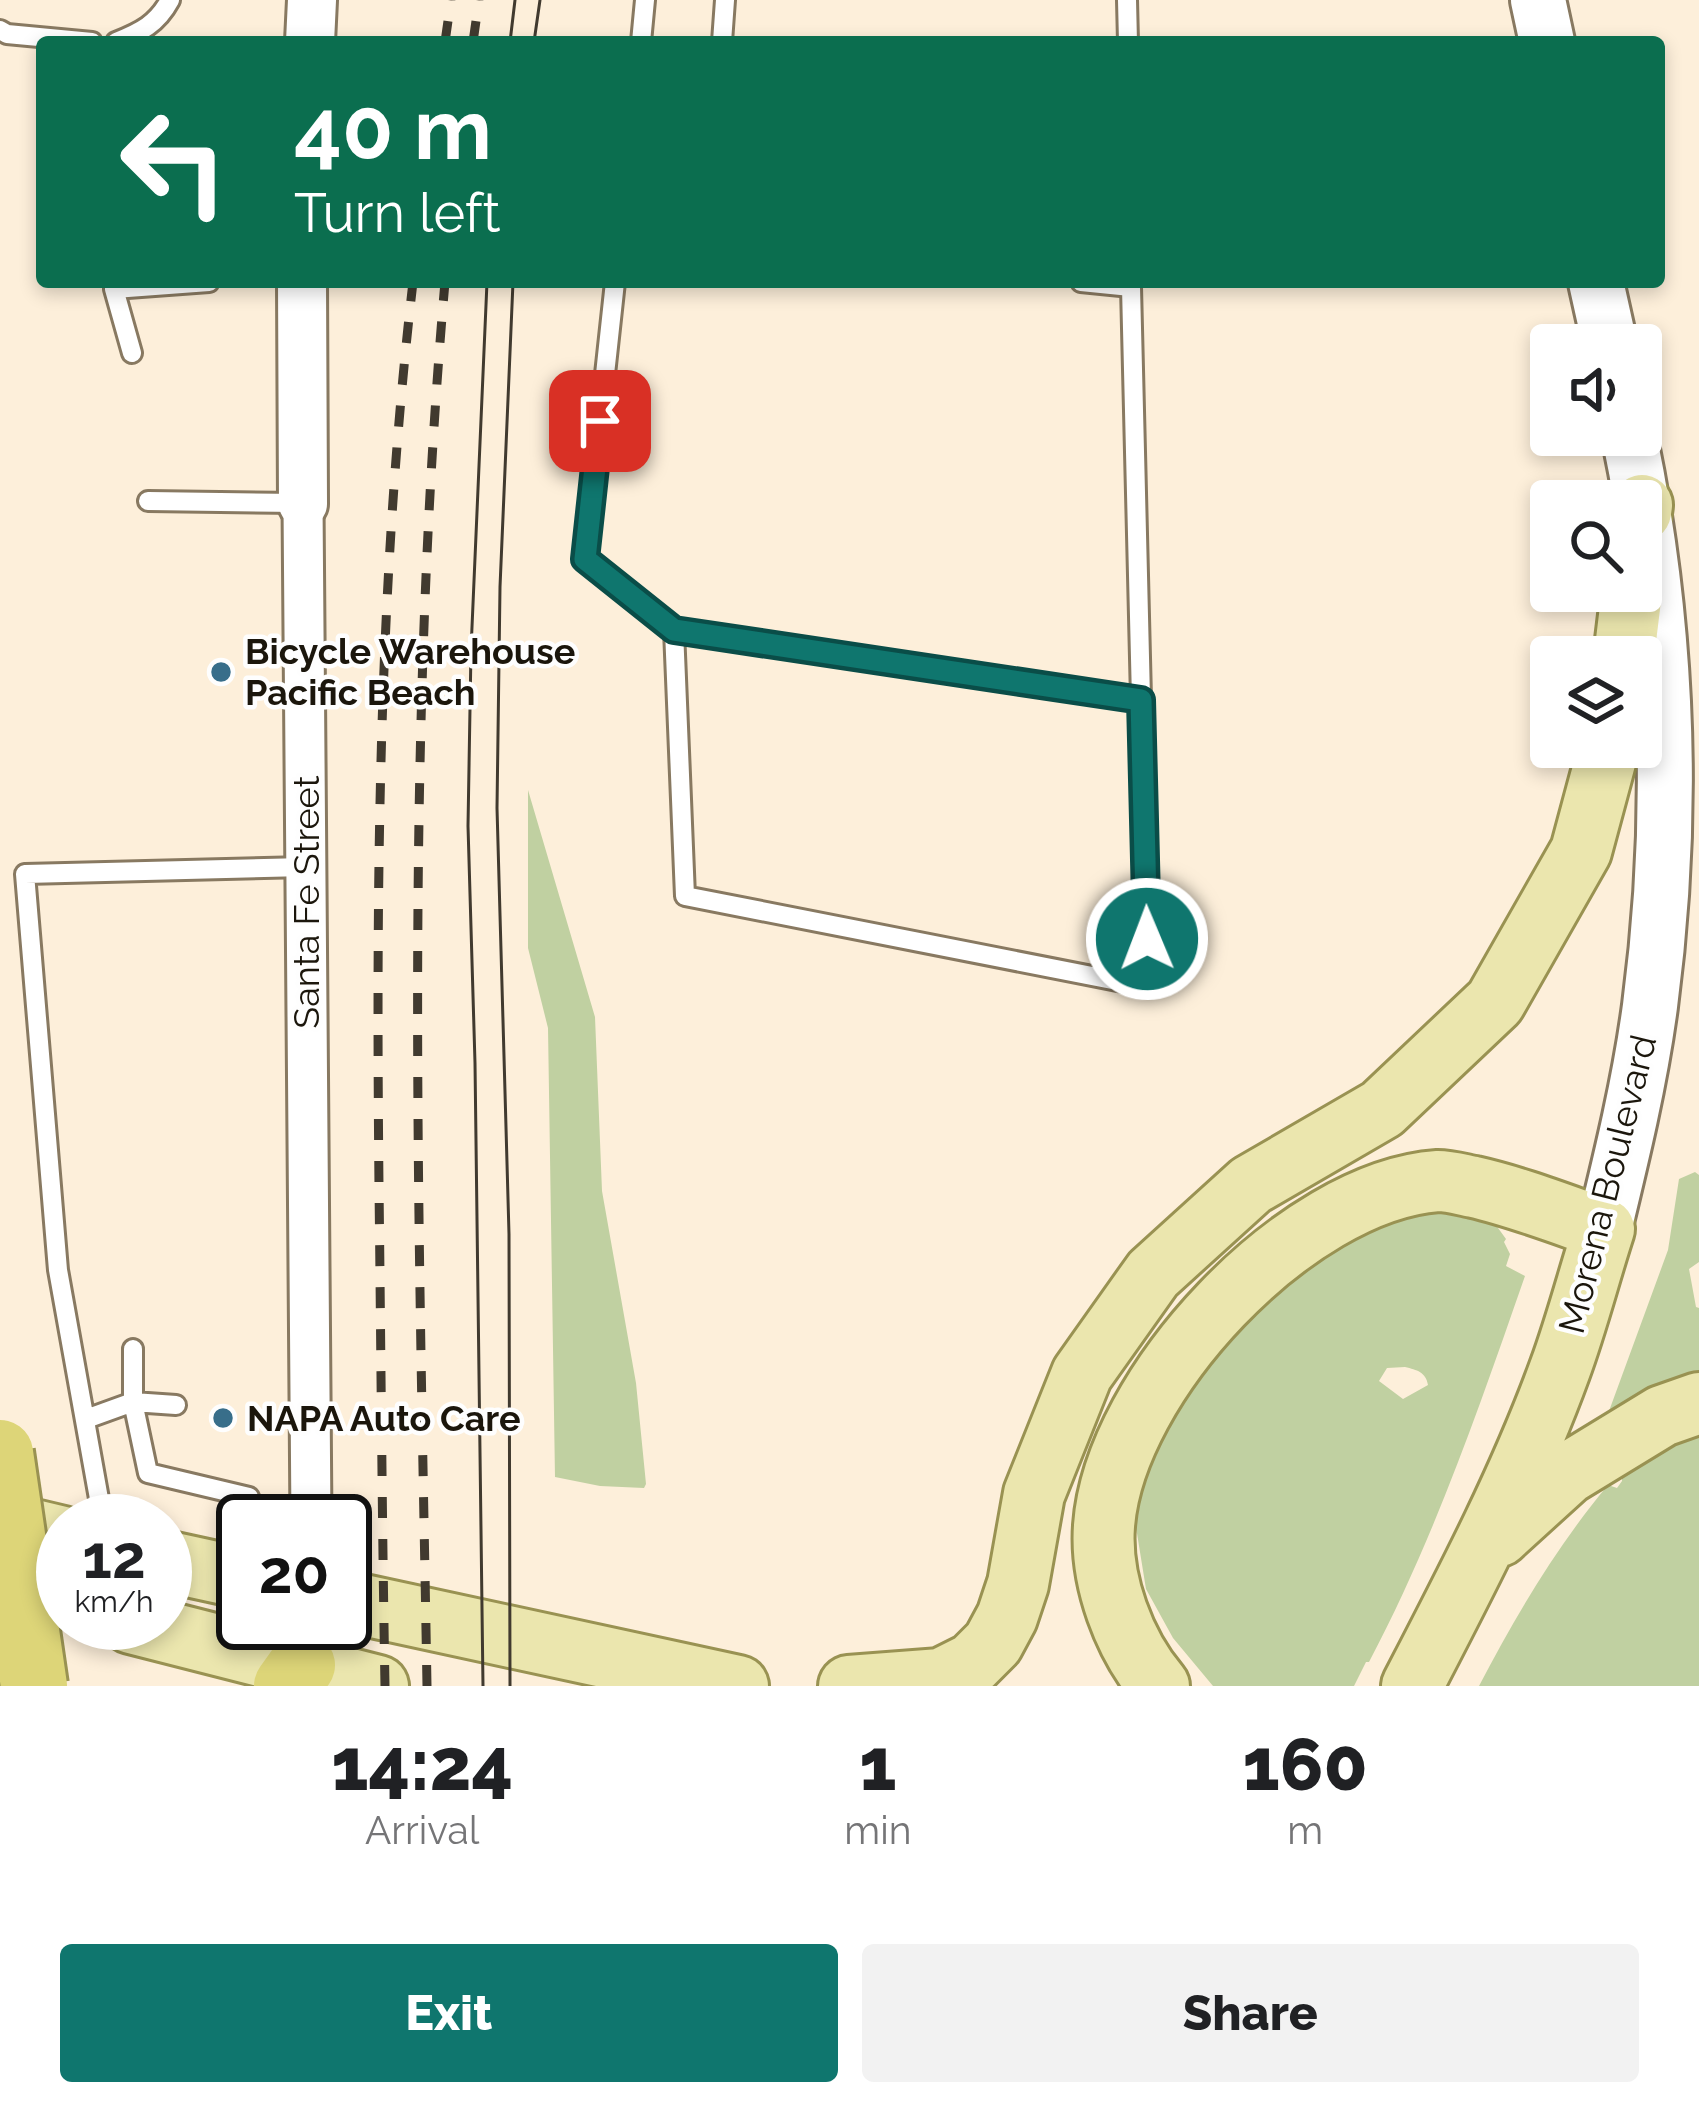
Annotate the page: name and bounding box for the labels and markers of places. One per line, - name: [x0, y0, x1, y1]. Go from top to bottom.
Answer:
- pin: [549, 370, 651, 472]
- place label: Bicycle Warehouse Pacific Beach: [245, 630, 575, 713]
- marker: Bicycle Warehouse Pacific Beach: [208, 659, 234, 685]
- place label: NAPA Auto Care: [247, 1397, 521, 1439]
- marker: NAPA Auto Care: [210, 1405, 236, 1431]

